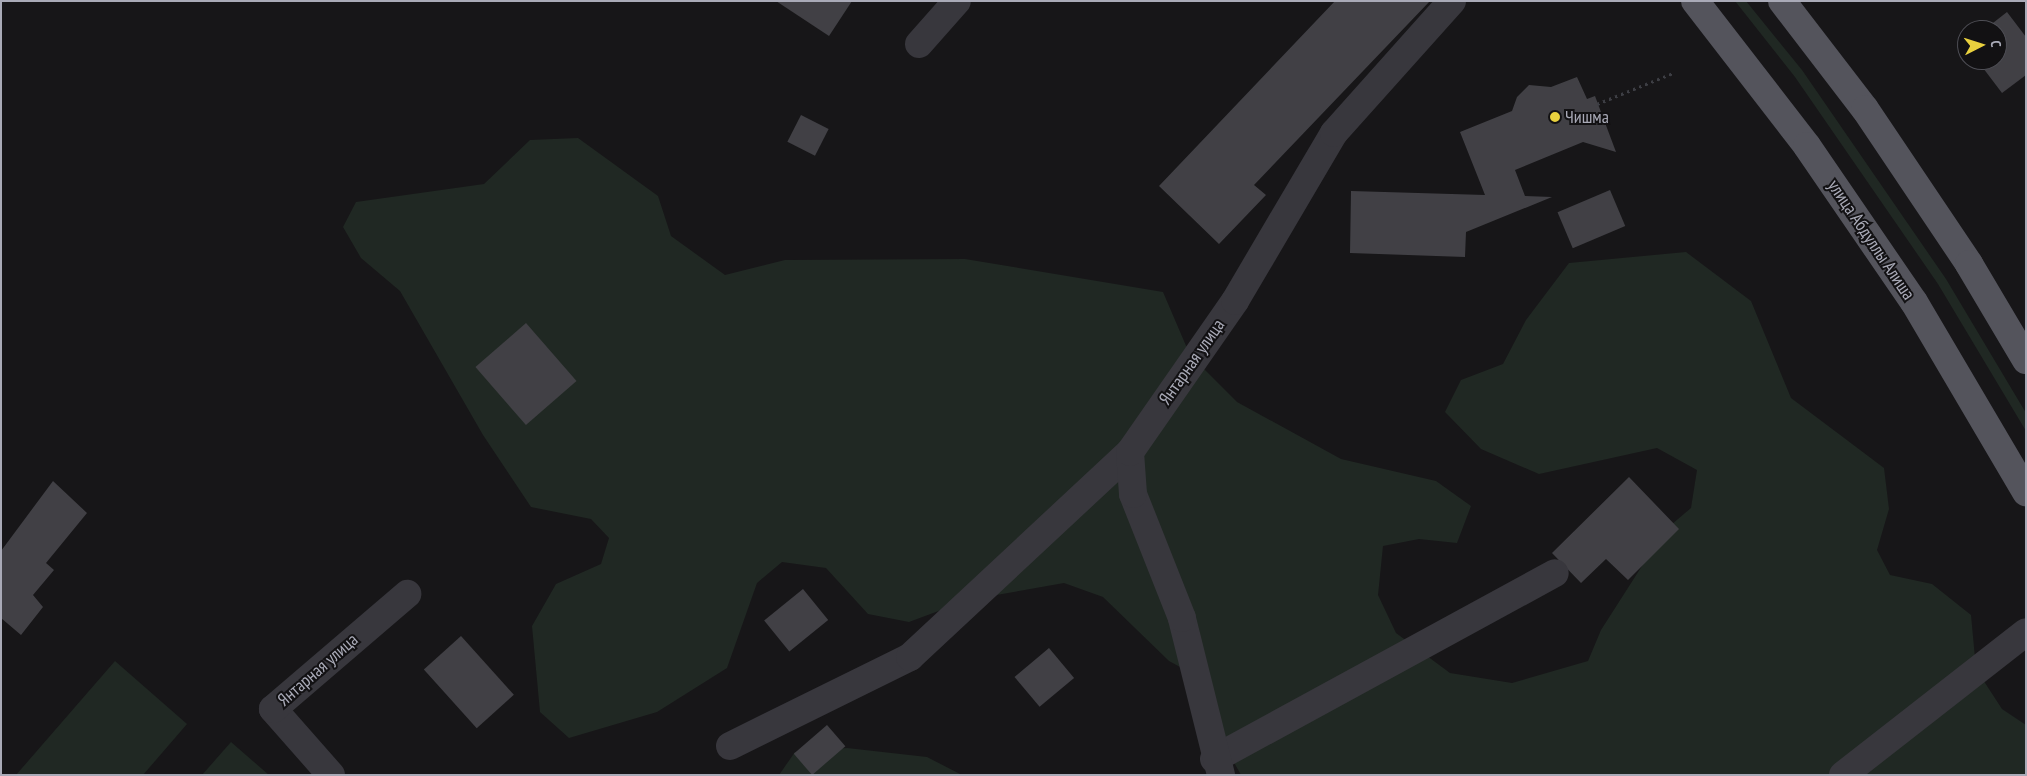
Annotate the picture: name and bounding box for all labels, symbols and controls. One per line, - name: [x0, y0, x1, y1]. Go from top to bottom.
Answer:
- north arrow: [1957, 20, 2007, 70]
- text: С: [1987, 40, 2005, 48]
- place label: Чишма: [1565, 106, 1609, 128]
- marker: Чишма: [1549, 111, 1561, 123]
- street label: улица Абдуллы Алиша: [1823, 175, 1919, 305]
- street label: Янтарная улица: [1155, 315, 1229, 409]
- street label: Янтарная улица: [273, 629, 363, 711]

